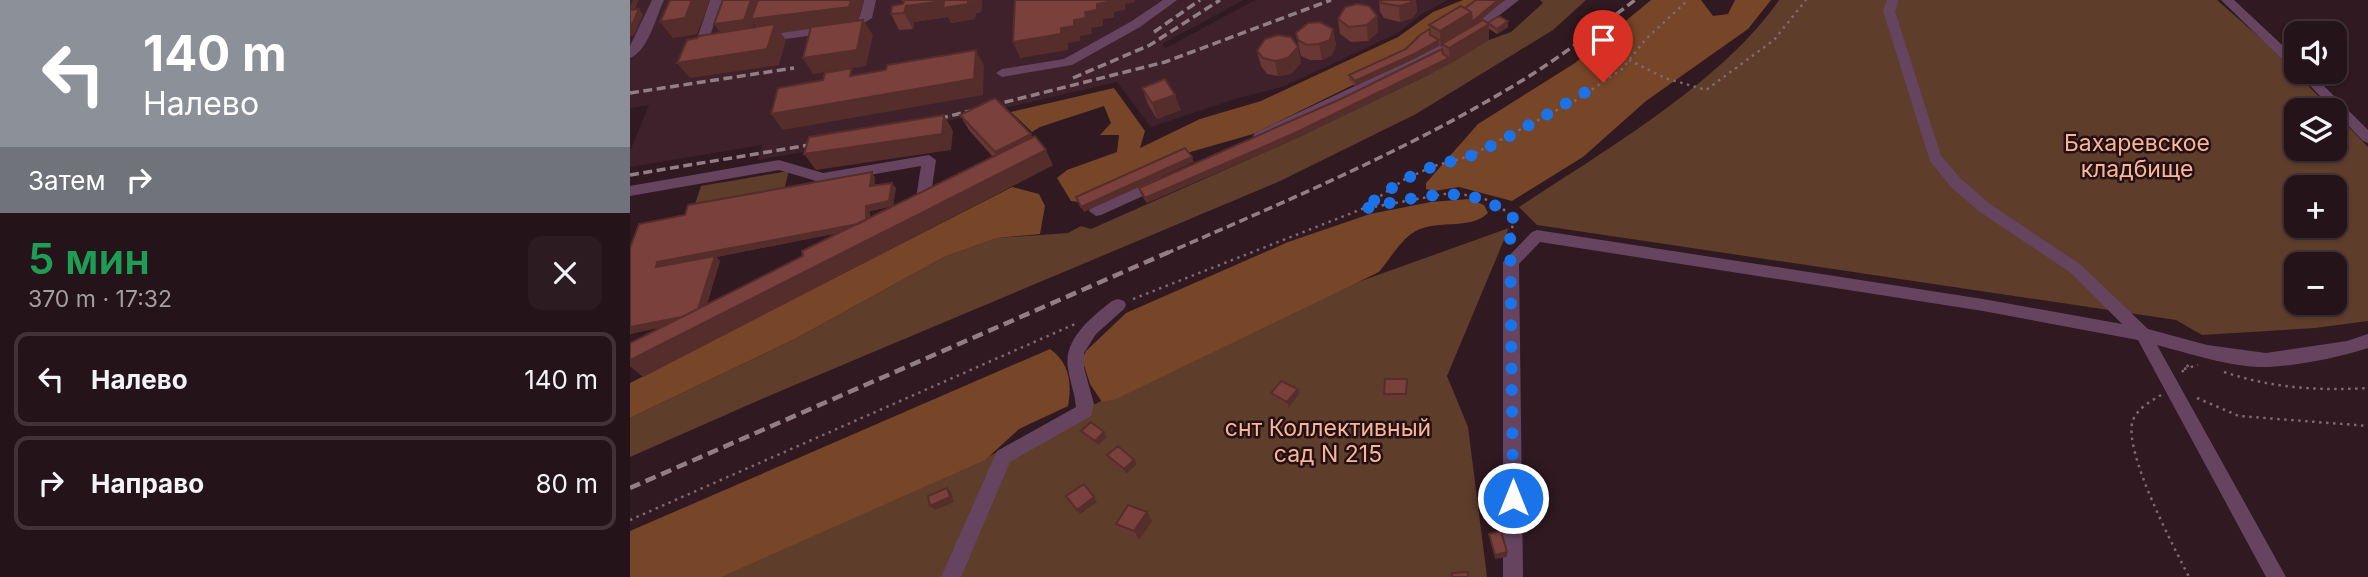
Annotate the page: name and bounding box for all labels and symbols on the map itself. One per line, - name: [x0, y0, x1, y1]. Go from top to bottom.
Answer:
- pin: [1573, 10, 1633, 82]
- park label: Бахаревское кладбище: [2064, 129, 2210, 183]
- park label: снт Коллективный сад N 215: [1225, 414, 1431, 468]
- position arrow: [1476, 461, 1550, 535]

